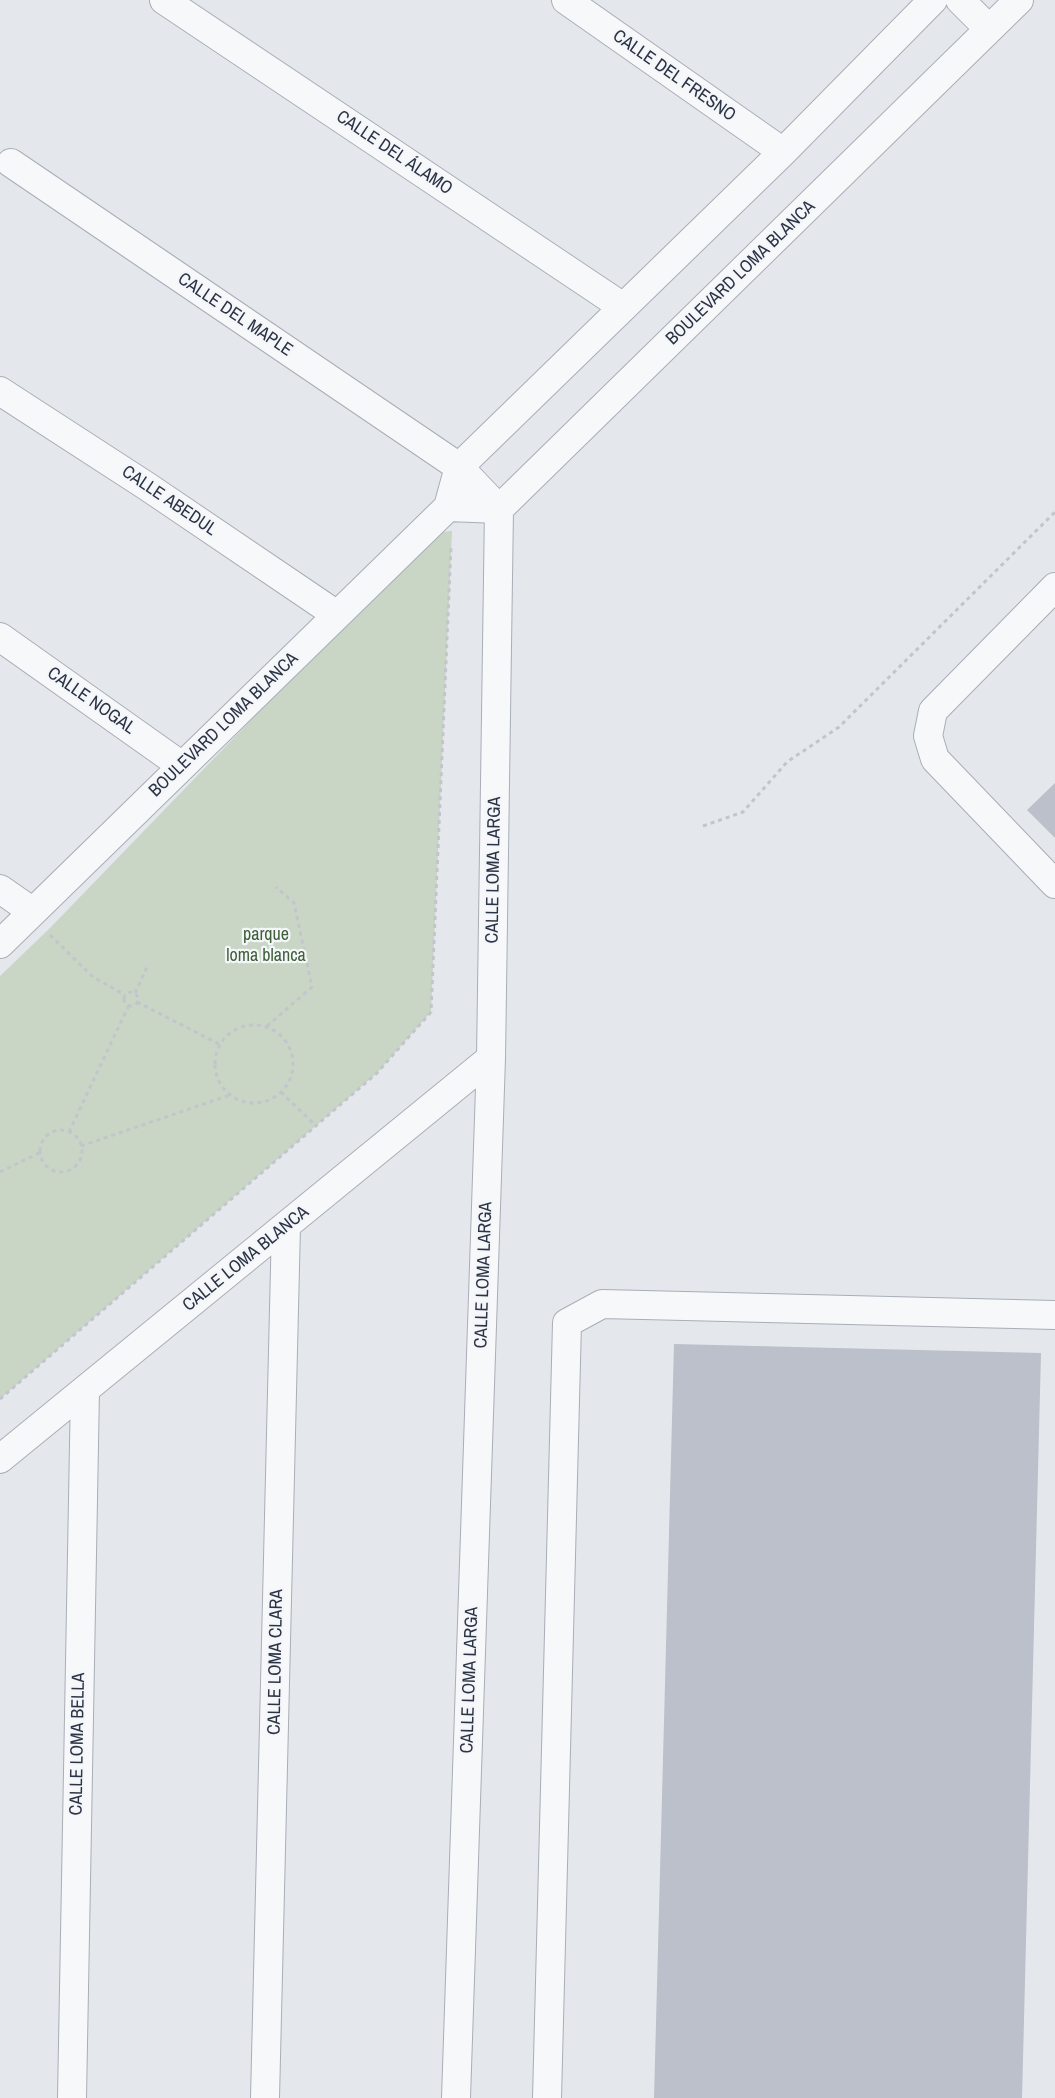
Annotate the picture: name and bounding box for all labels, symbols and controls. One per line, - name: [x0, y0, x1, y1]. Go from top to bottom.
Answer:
- street label: CALLE DEL FRESNO: [608, 26, 740, 126]
- street label: CALLE DEL ÁLAMO: [332, 106, 456, 200]
- street label: BOULEVARD LOMA BLANCA: [662, 196, 820, 350]
- street label: CALLE DEL MAPLE: [174, 269, 296, 361]
- street label: CALLE ABEDUL: [117, 461, 221, 541]
- street label: BOULEVARD LOMA BLANCA: [145, 648, 303, 802]
- street label: CALLE NOGAL: [43, 663, 139, 739]
- street label: CALLE LOMA LARGA: [482, 796, 506, 944]
- park label: parque loma blanca: [226, 924, 306, 966]
- street label: CALLE LOMA LARGA: [471, 1201, 497, 1349]
- street label: CALLE LOMA BLANCA: [179, 1202, 313, 1316]
- street label: CALLE LOMA CLARA: [264, 1589, 288, 1735]
- street label: CALLE LOMA LARGA: [457, 1606, 483, 1754]
- street label: CALLE LOMA BELLA: [66, 1672, 90, 1816]

